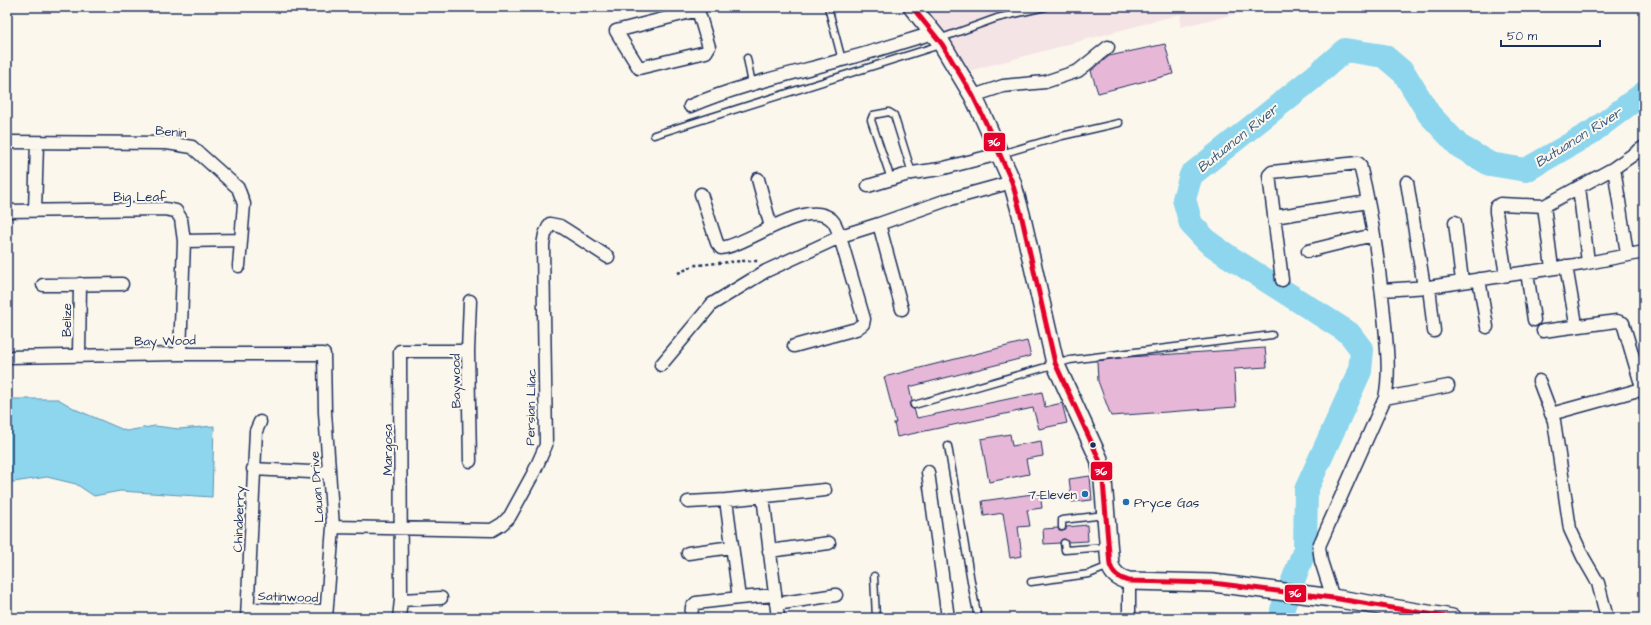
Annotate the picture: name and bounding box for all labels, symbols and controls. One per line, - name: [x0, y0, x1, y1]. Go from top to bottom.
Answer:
- scale bar: [1501, 22, 1600, 48]
- text: 50 m: [1507, 28, 1538, 45]
- water label: Butuanon River: [1193, 99, 1283, 178]
- water label: Butuanon River: [1531, 102, 1627, 173]
- street label: Benin: [155, 122, 188, 142]
- line badge: 36: [983, 132, 1006, 152]
- text: 36: [987, 135, 1000, 150]
- street label: Big Leaf: [113, 188, 167, 207]
- street label: Belize: [58, 303, 76, 337]
- street label: Bay Wood: [134, 331, 196, 352]
- street label: Baywood: [447, 353, 466, 409]
- street label: Persian Lilac: [521, 368, 541, 446]
- street label: Margosa: [379, 424, 398, 476]
- unlabelled marker: [1088, 440, 1098, 450]
- street label: Lauan Drive: [306, 450, 328, 523]
- line badge: 36: [1090, 461, 1113, 481]
- text: 36: [1094, 464, 1107, 479]
- street label: Chinaberry: [229, 485, 250, 553]
- place label: 7-Eleven: [1028, 486, 1077, 504]
- marker: 7-Eleven: [1080, 489, 1090, 499]
- place label: Pryce Gas: [1134, 494, 1200, 513]
- marker: Pryce Gas: [1121, 497, 1131, 507]
- line badge: 36: [1284, 584, 1307, 603]
- text: 36: [1288, 586, 1301, 601]
- street label: Satinwood: [257, 587, 319, 607]

